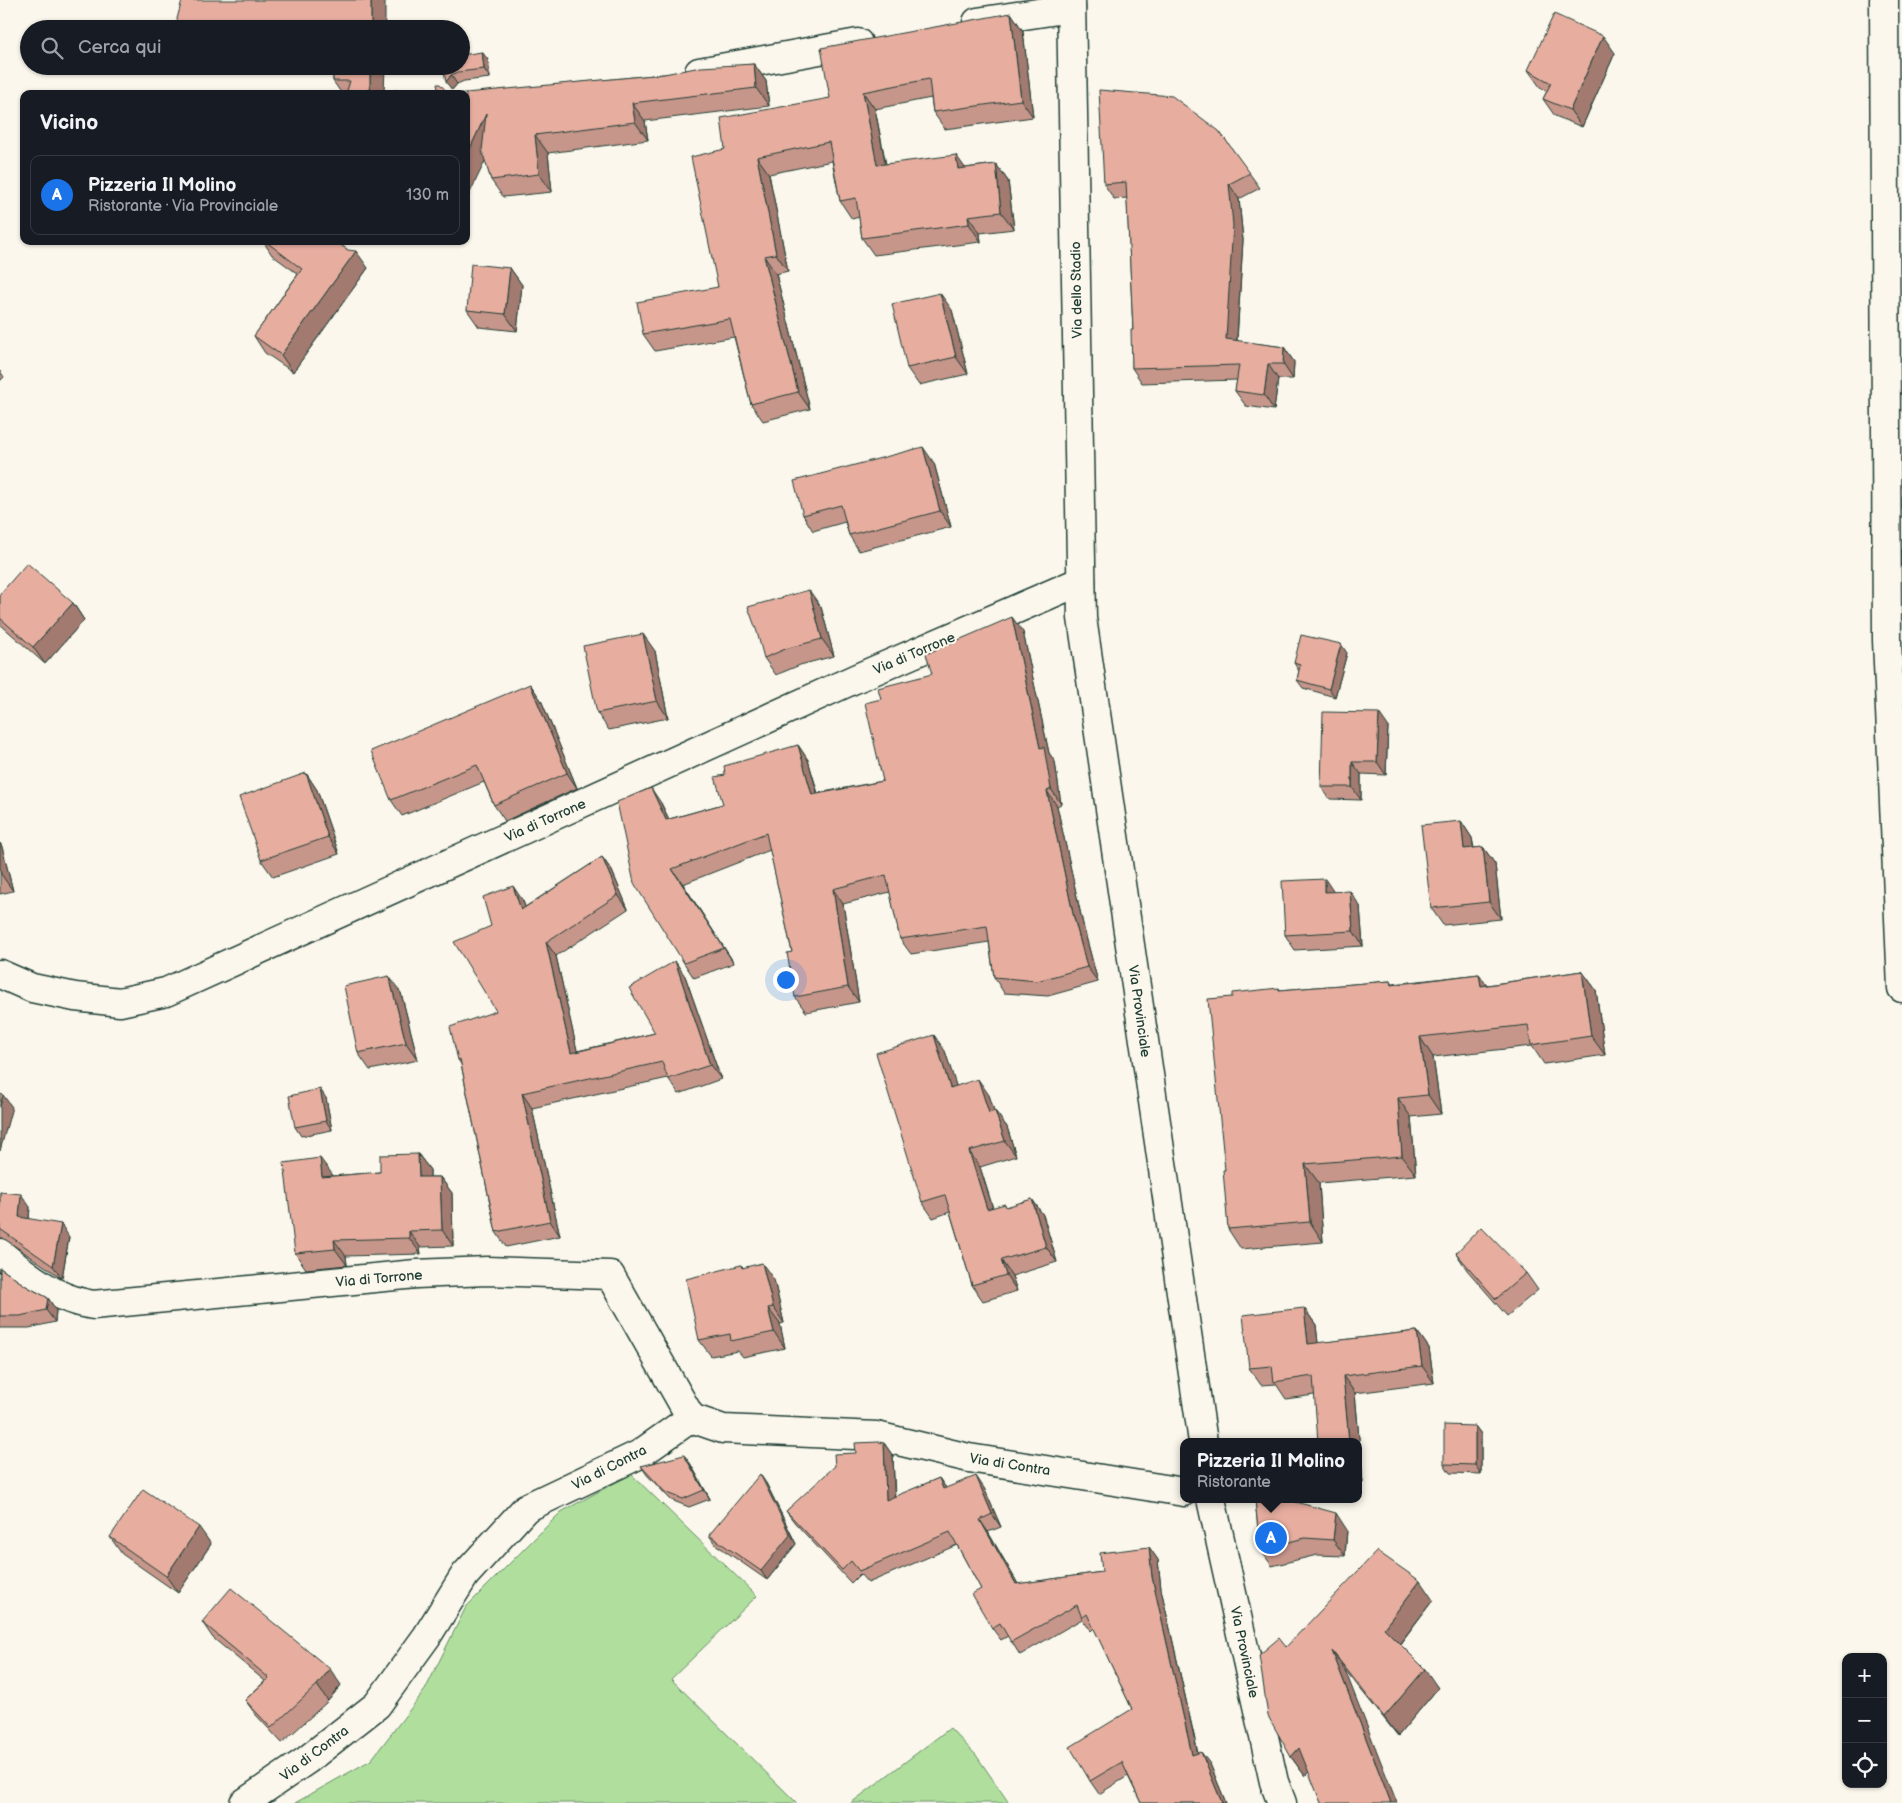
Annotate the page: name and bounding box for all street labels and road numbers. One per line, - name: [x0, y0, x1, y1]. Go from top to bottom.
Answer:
- street label: Via dello Stadio: [1067, 241, 1086, 339]
- street label: Via di Torrone: [871, 629, 958, 678]
- street label: Via di Torrone: [502, 795, 588, 846]
- street label: Via Provinciale: [1125, 964, 1154, 1058]
- street label: Via di Torrone: [335, 1266, 423, 1291]
- street label: Via di Contra: [569, 1441, 649, 1494]
- street label: Via di Contra: [968, 1450, 1052, 1479]
- street label: Via Provinciale: [1227, 1605, 1262, 1699]
- street label: Via di Contra: [277, 1722, 352, 1785]

